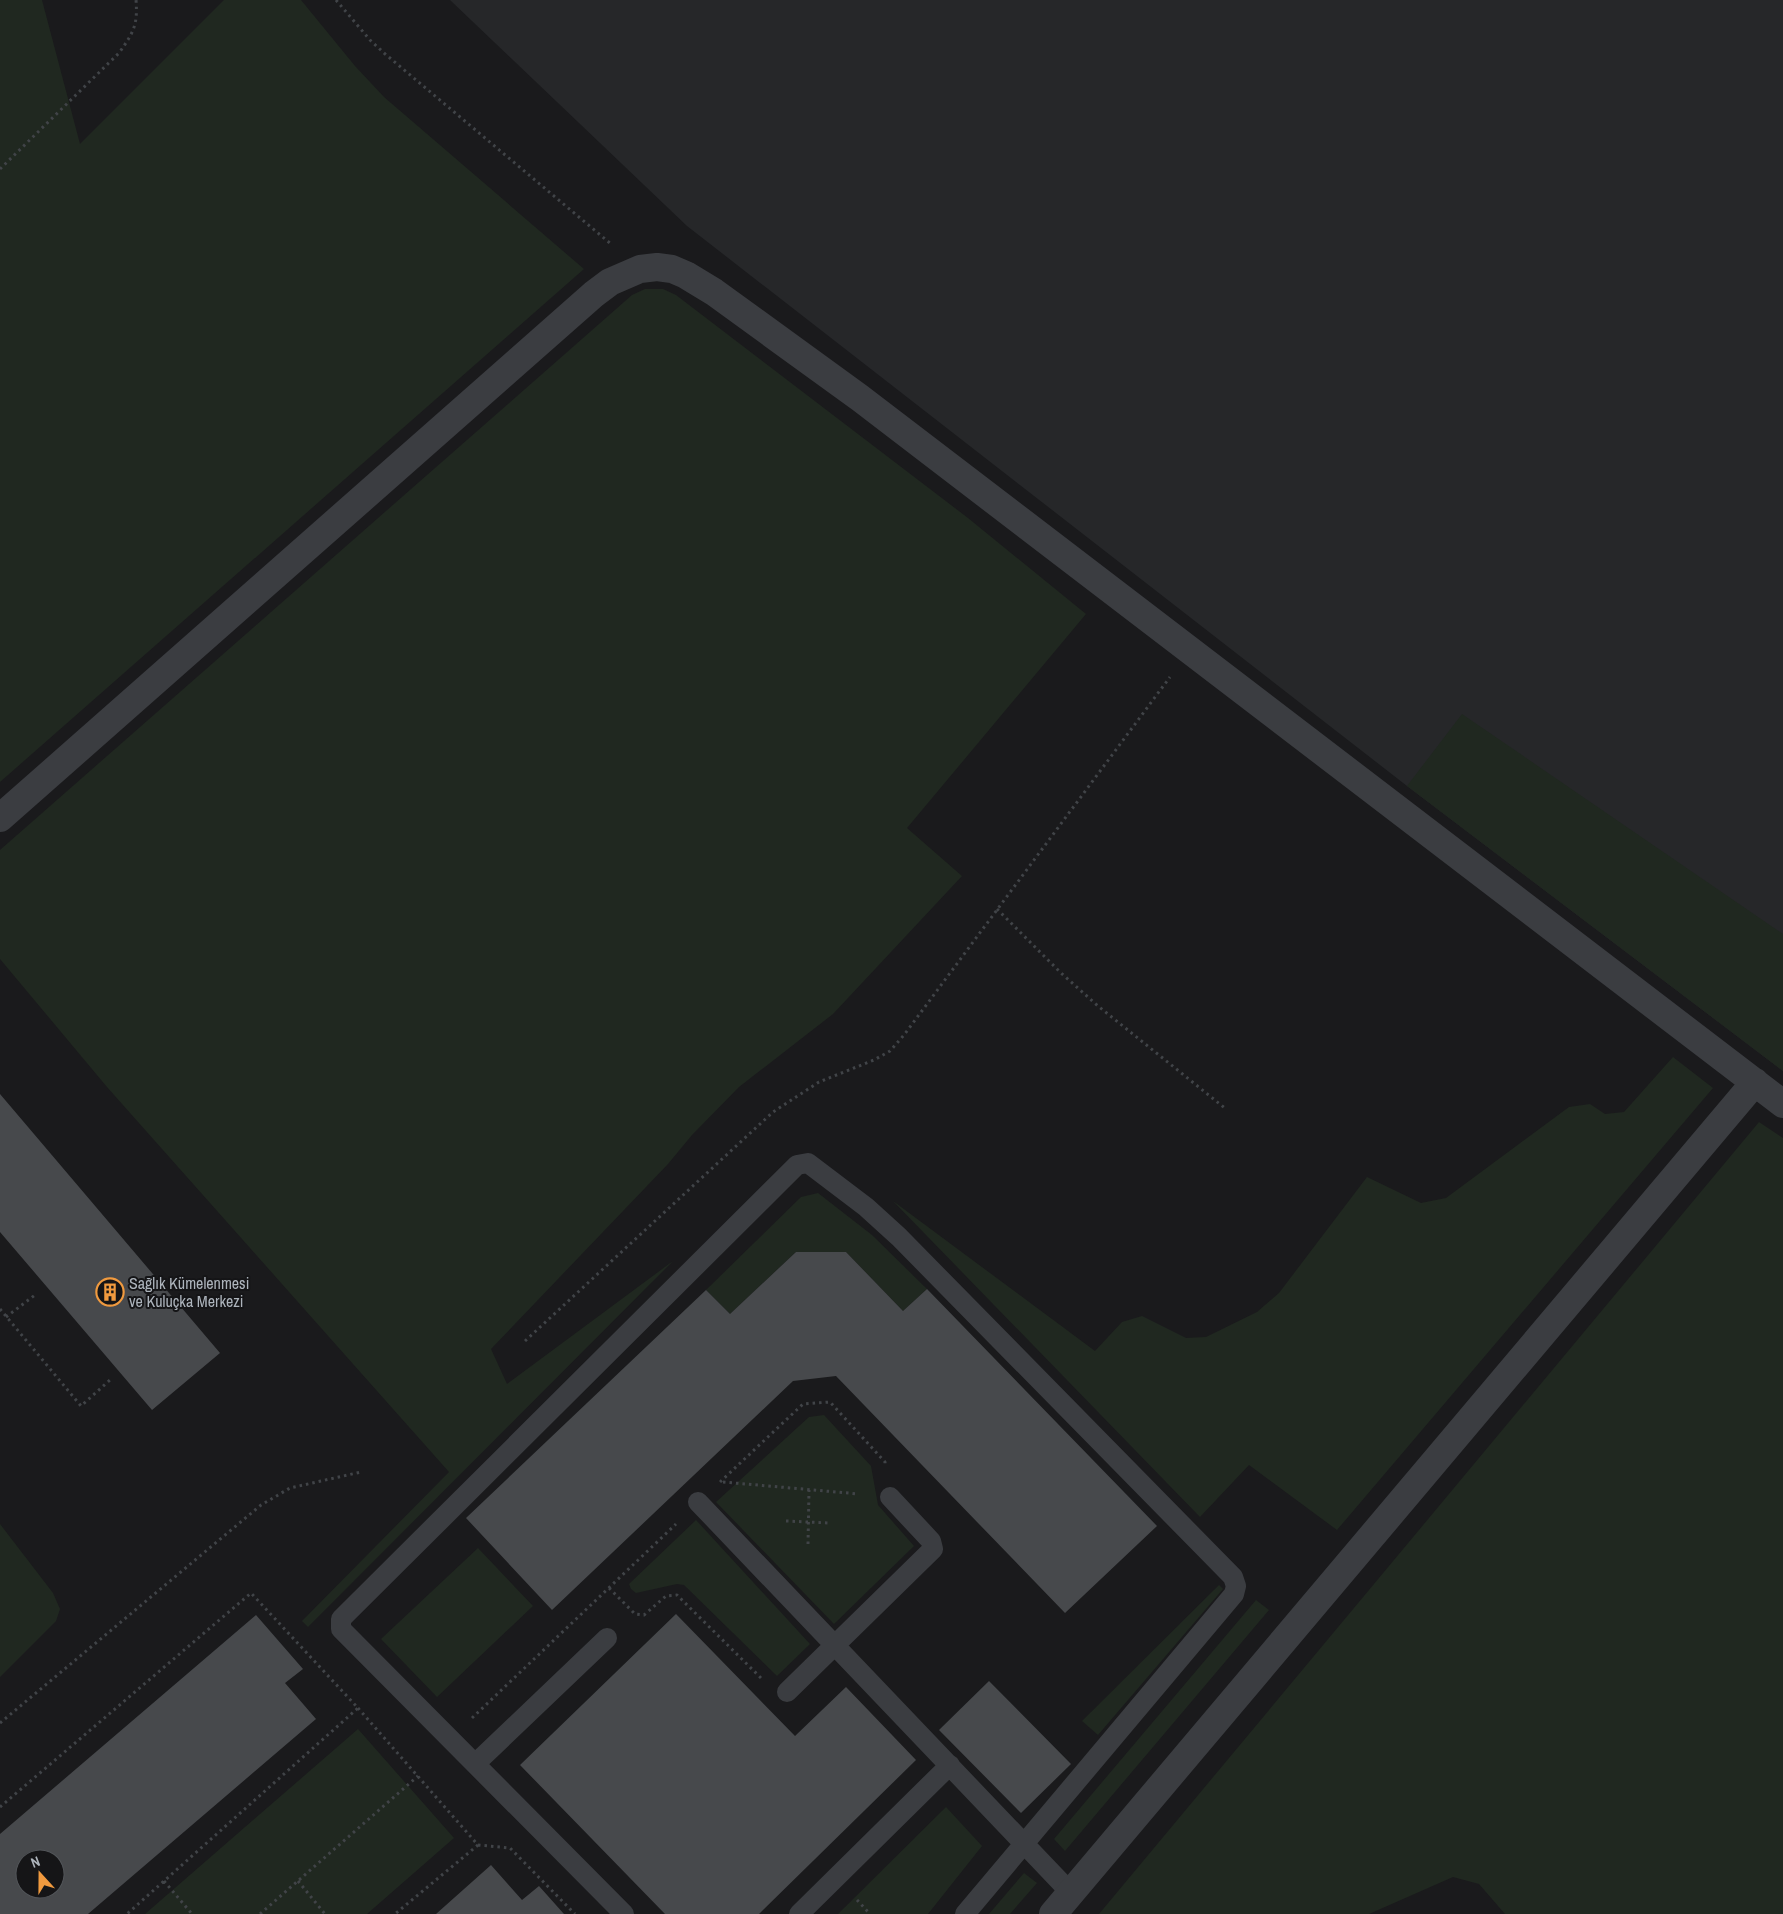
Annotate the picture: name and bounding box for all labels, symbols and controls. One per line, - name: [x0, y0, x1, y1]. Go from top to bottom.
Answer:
- place label: Sağlık Kümelenmesi ve Kuluçka Merkezi: [129, 1272, 249, 1312]
- building icon: Sağlık Kümelenmesi ve Kuluçka Merkezi: [95, 1277, 125, 1307]
- north arrow: [15, 1849, 65, 1899]
- text: N: [28, 1852, 42, 1872]

